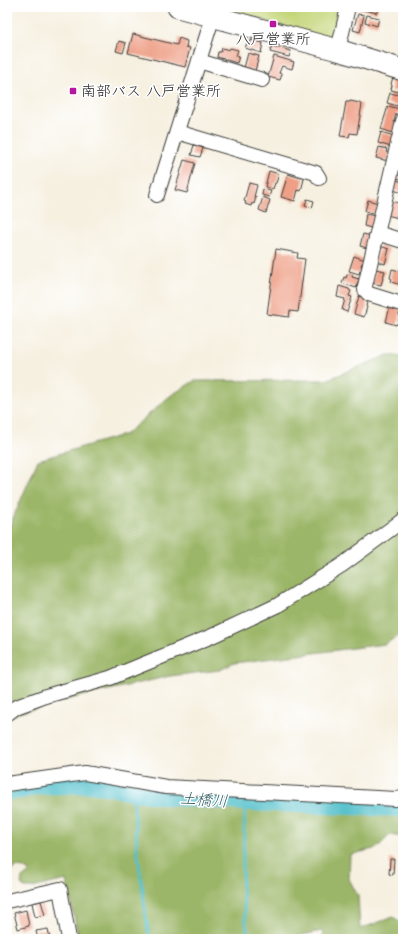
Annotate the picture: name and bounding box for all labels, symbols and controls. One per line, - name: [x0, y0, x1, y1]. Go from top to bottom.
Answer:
- marker: 八戸営業所: [268, 19, 278, 29]
- place label: 八戸営業所: [235, 30, 311, 48]
- place label: 南部バス 八戸営業所: [81, 82, 221, 100]
- marker: 南部バス 八戸営業所: [68, 86, 78, 96]
- water label: 土橋川: [179, 789, 229, 811]

